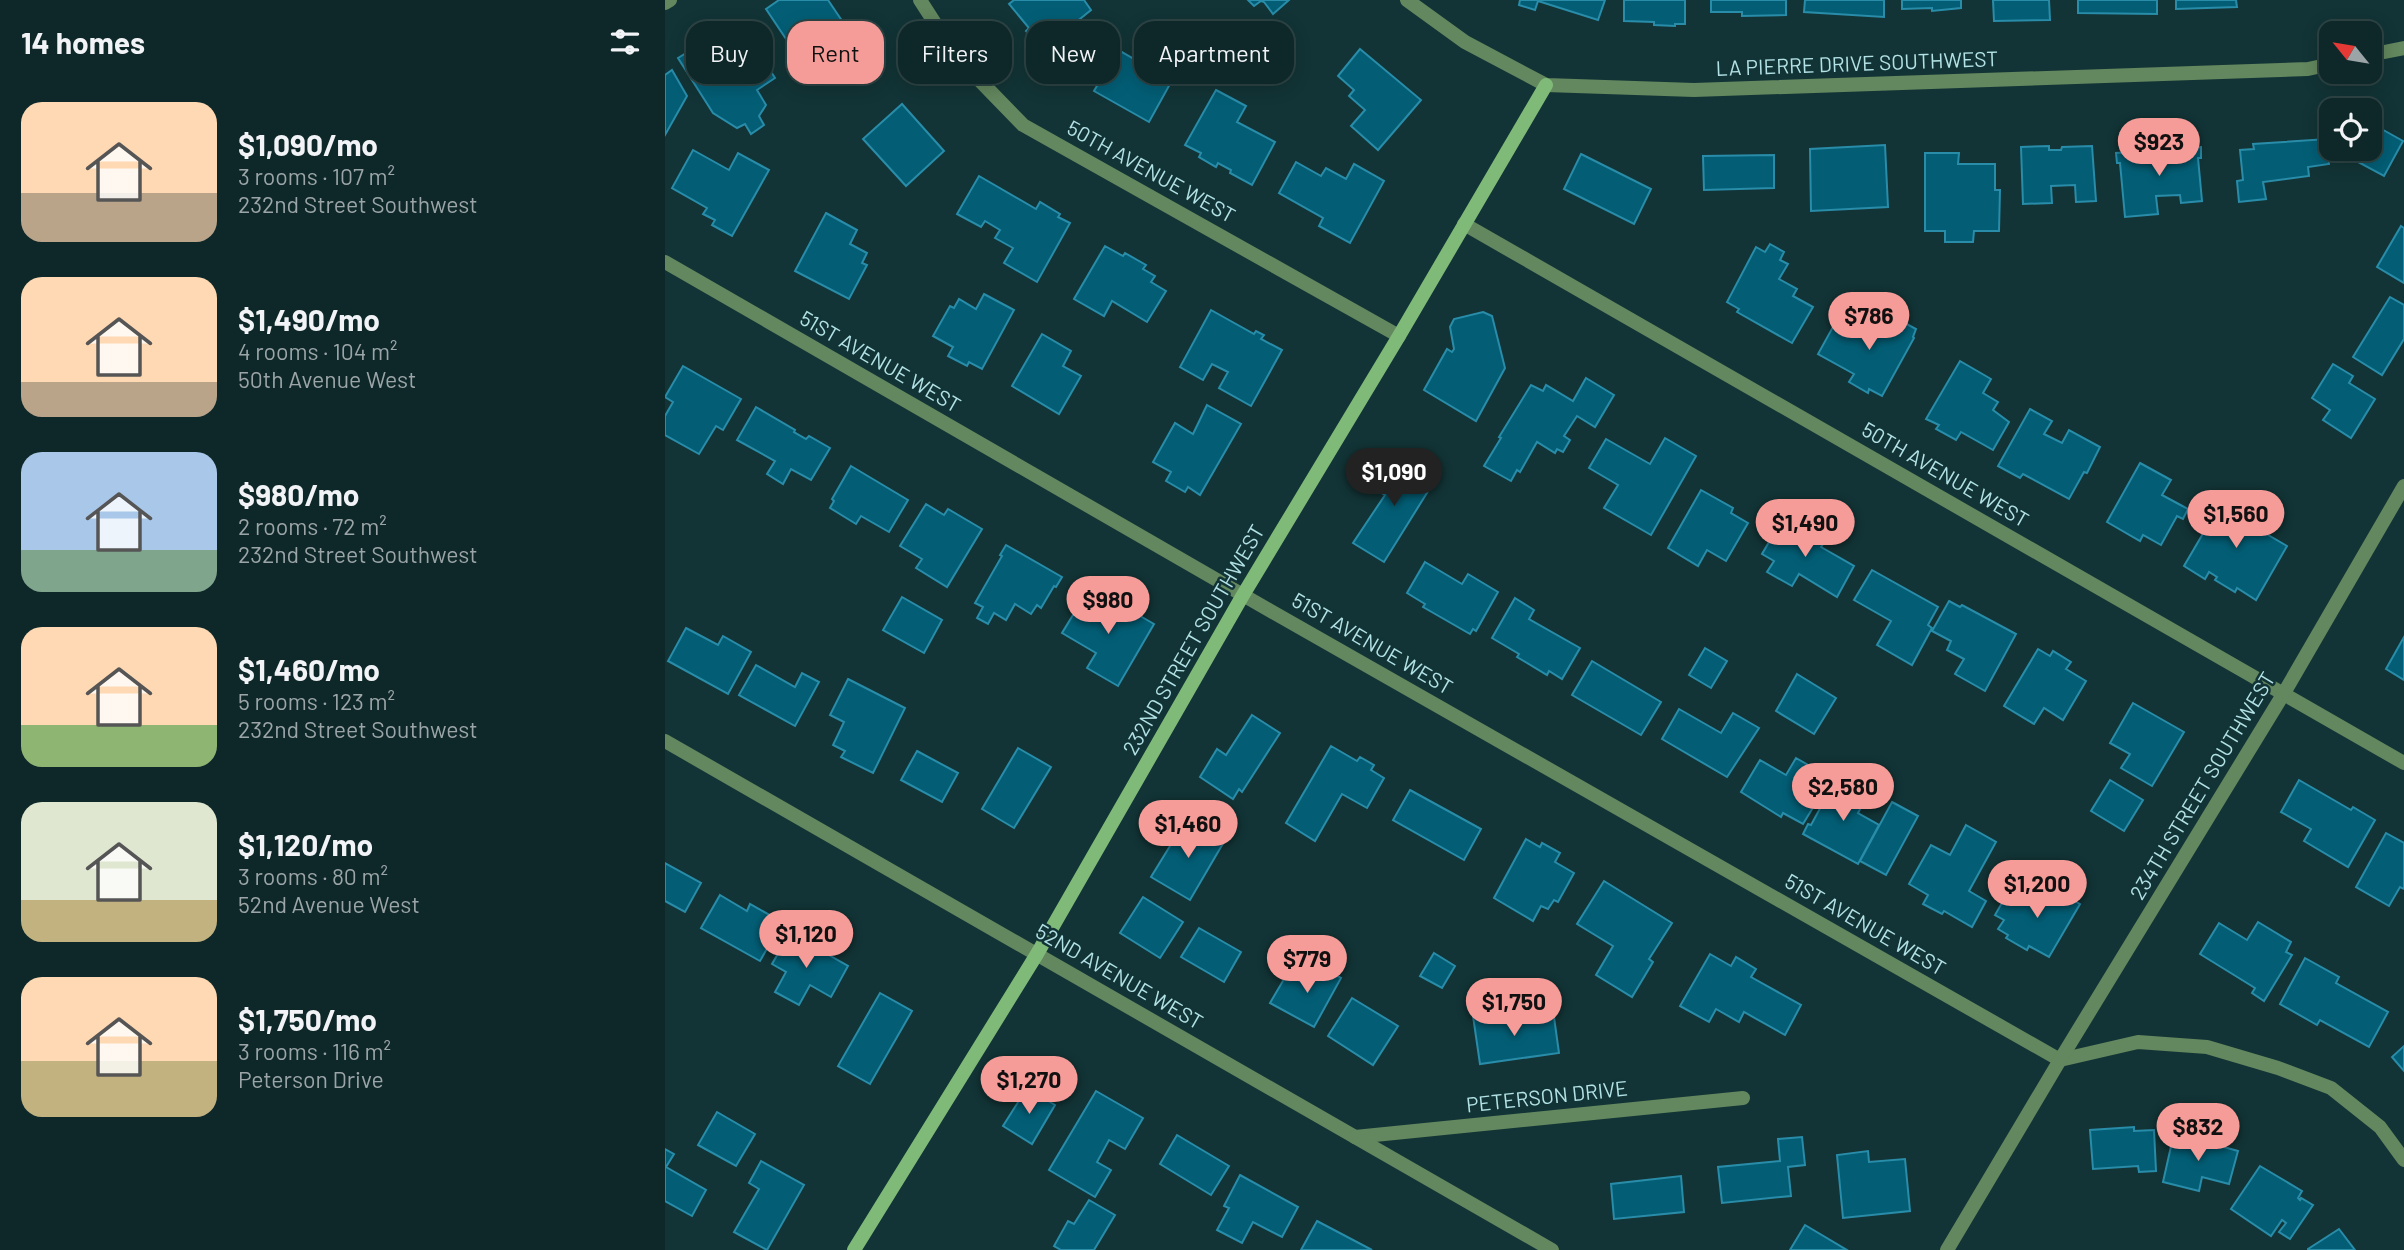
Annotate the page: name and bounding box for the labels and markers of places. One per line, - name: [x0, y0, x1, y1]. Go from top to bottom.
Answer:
- pin: $923: [2118, 118, 2200, 178]
- pin: $786: [1828, 292, 1910, 352]
- pin: $1,090: [1337, 448, 1451, 508]
- pin: $1,560: [2179, 490, 2293, 550]
- pin: $1,490: [1748, 500, 1862, 559]
- pin: $980: [1067, 576, 1149, 636]
- pin: $2,580: [1786, 764, 1900, 823]
- pin: $1,460: [1131, 800, 1245, 860]
- pin: $1,200: [1980, 860, 2094, 920]
- pin: $1,120: [749, 911, 863, 970]
- pin: $779: [1266, 936, 1348, 995]
- pin: $1,750: [1457, 978, 1571, 1038]
- pin: $1,270: [972, 1056, 1086, 1116]
- pin: $832: [2157, 1104, 2239, 1163]

